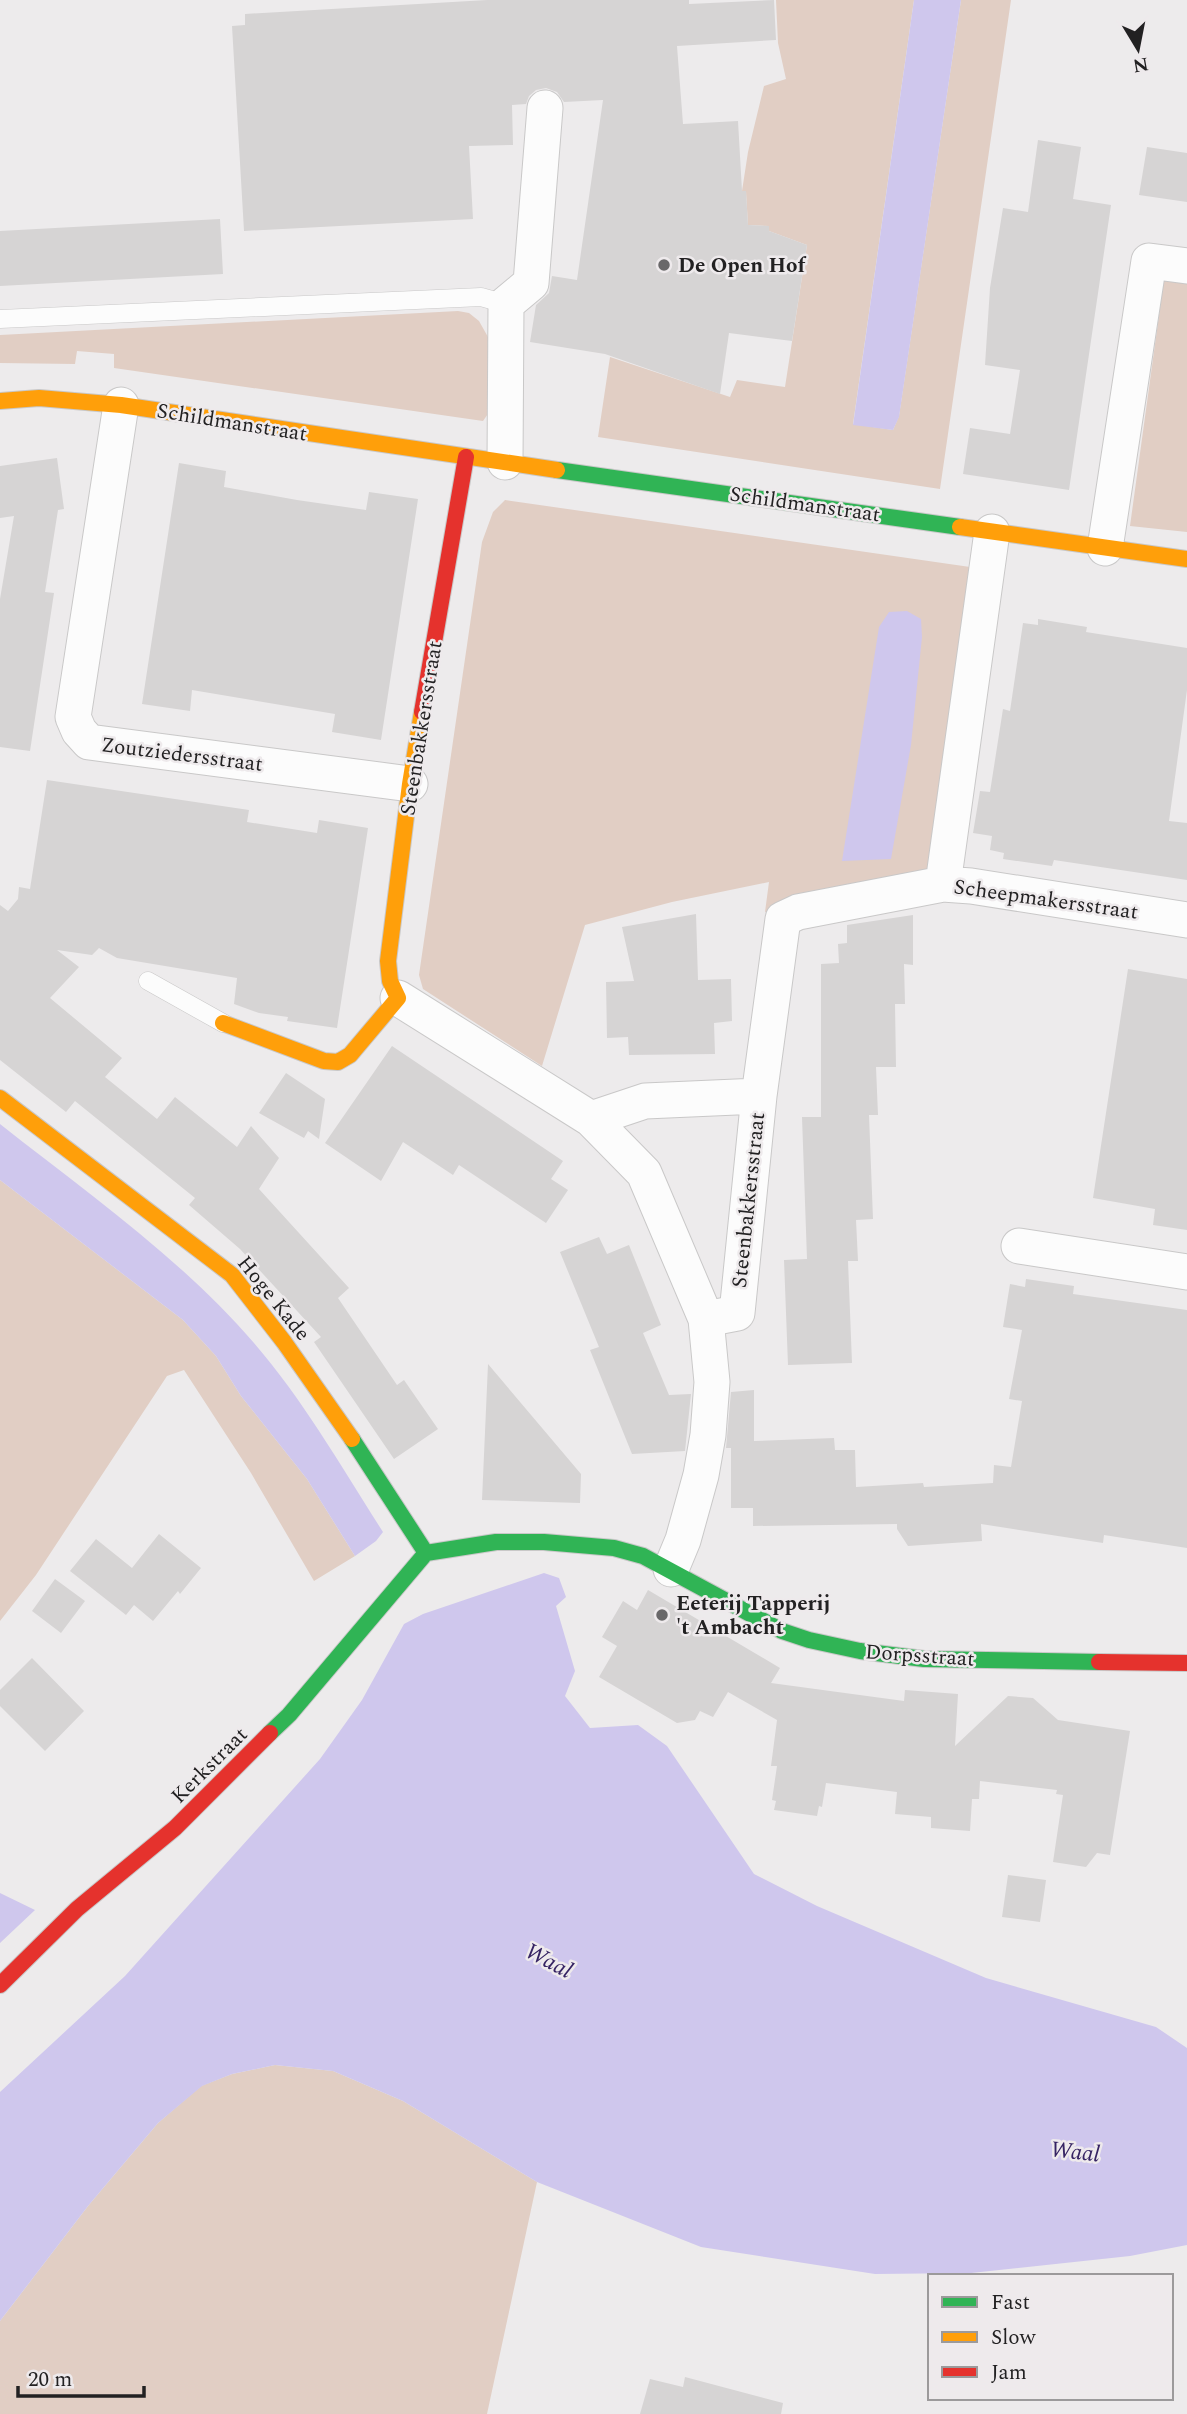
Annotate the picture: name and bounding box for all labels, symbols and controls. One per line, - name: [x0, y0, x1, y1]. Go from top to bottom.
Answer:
- north arrow: [1103, 14, 1173, 84]
- text: N: [1131, 49, 1151, 80]
- place label: De Open Hof: [678, 250, 806, 282]
- marker: De Open Hof: [656, 257, 672, 273]
- street label: Schildmanstraat: [154, 395, 309, 451]
- street label: Schildmanstraat: [728, 479, 882, 531]
- street label: Steenbakkersstraat: [392, 639, 452, 818]
- street label: Zoutziedersstraat: [99, 729, 265, 781]
- street label: Scheepmakersstraat: [952, 871, 1140, 929]
- street label: Steenbakkersstraat: [724, 1111, 774, 1289]
- street label: Hoge Kade: [229, 1249, 318, 1348]
- place label: Eeterij Tapperij 't Ambacht: [676, 1588, 830, 1644]
- marker: Eeterij Tapperij 't Ambacht: [654, 1607, 670, 1623]
- street label: Dorpsstraat: [864, 1636, 976, 1676]
- street label: Kerkstraat: [164, 1720, 255, 1811]
- water label: Waal: [518, 1934, 578, 1988]
- water label: Waal: [1048, 2132, 1101, 2172]
- legend: [928, 2274, 1173, 2400]
- text: Fast: [991, 2287, 1030, 2319]
- text: Slow: [991, 2322, 1037, 2354]
- scale bar: [18, 2354, 144, 2398]
- text: Jam: [991, 2357, 1027, 2389]
- text: 20 m: [28, 2364, 72, 2396]

